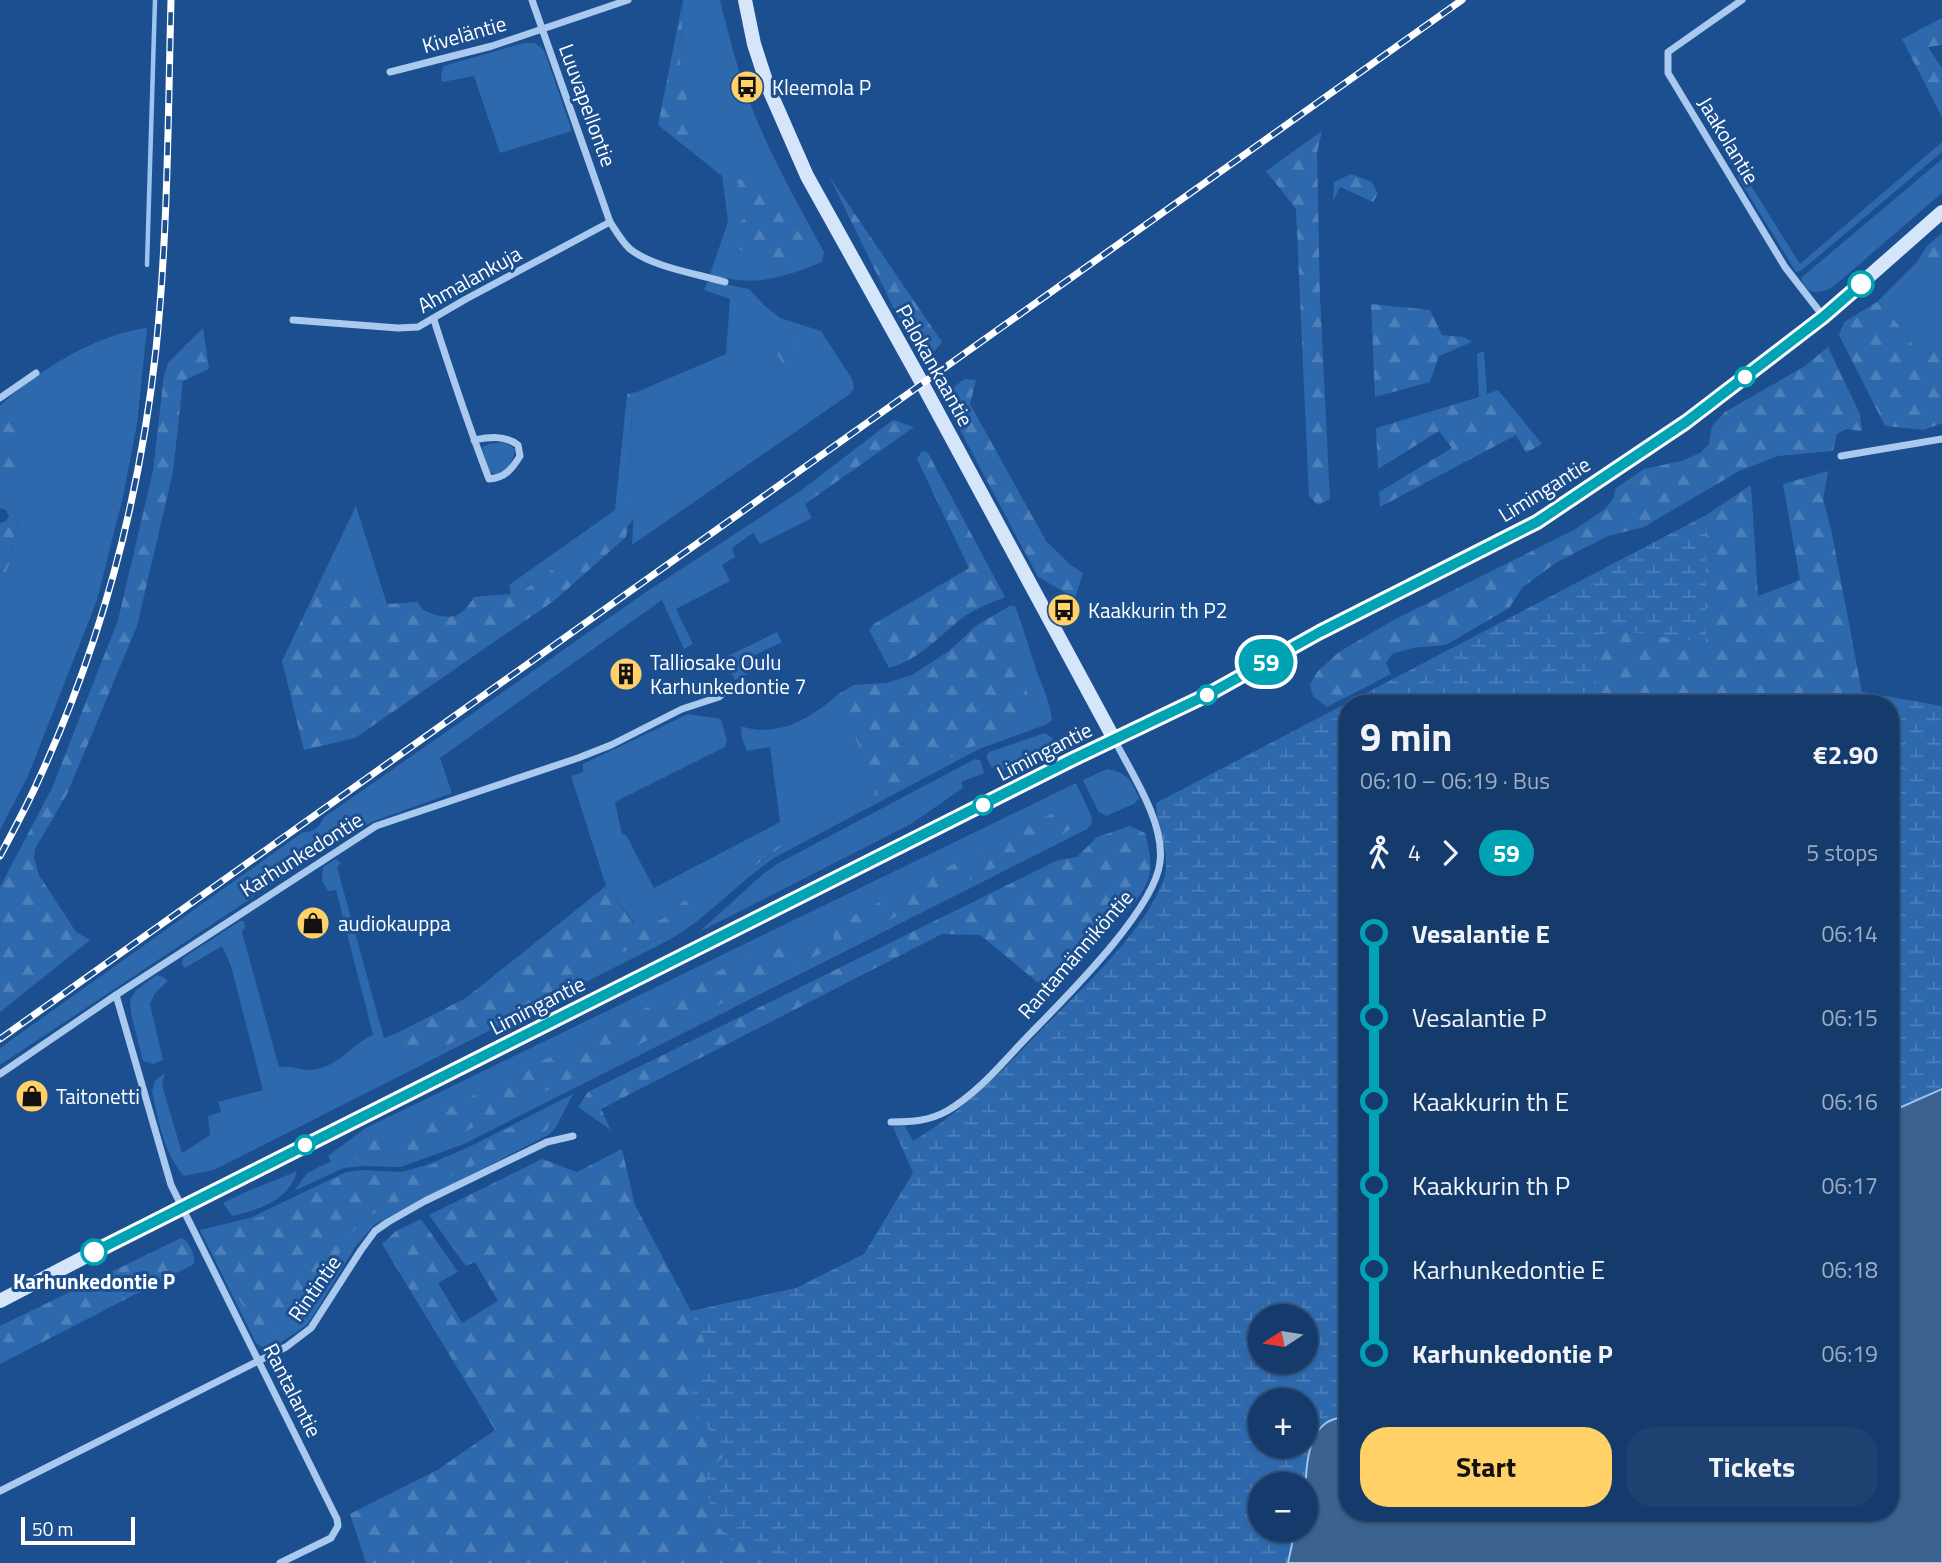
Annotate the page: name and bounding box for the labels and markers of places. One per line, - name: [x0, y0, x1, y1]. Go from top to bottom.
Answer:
- bus stop icon: Kleemola P: [728, 68, 766, 106]
- place label: Kleemola P: [772, 71, 871, 103]
- unlabelled marker: [1848, 271, 1874, 297]
- unlabelled marker: [1735, 367, 1755, 387]
- bus stop icon: Kaakkurin th P2: [1045, 591, 1083, 629]
- place label: Kaakkurin th P2: [1088, 594, 1228, 626]
- place label: Talliosake Oulu Karhunkedontie 7: [650, 646, 806, 702]
- building icon: Talliosake Oulu Karhunkedontie 7: [607, 655, 645, 693]
- unlabelled marker: [1197, 685, 1217, 705]
- unlabelled marker: [973, 795, 993, 815]
- shop icon: audiokauppa: [294, 904, 332, 942]
- place label: audiokauppa: [338, 907, 451, 939]
- shop icon: Taitonetti: [13, 1077, 51, 1115]
- place label: Taitonetti: [56, 1080, 140, 1112]
- unlabelled marker: [295, 1135, 315, 1155]
- marker: Karhunkedontie P: [81, 1239, 107, 1265]
- place label: Karhunkedontie P: [13, 1265, 175, 1297]

